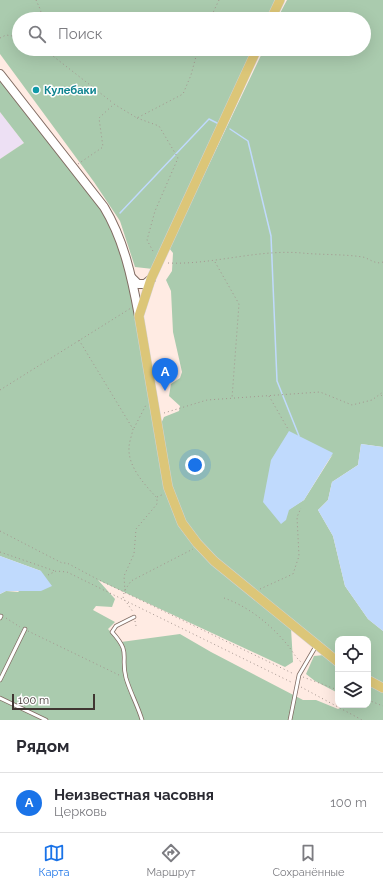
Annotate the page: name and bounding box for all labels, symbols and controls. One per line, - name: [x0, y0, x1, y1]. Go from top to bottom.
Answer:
- search box: [12, 12, 371, 56]
- icon: search: [26, 23, 48, 45]
- text: Поиск: [58, 25, 103, 43]
- place label: Кулебаки: [44, 84, 97, 97]
- marker: Кулебаки: [31, 85, 41, 95]
- pin: A: [152, 358, 178, 391]
- your location: [185, 455, 205, 475]
- map controls: [335, 636, 371, 708]
- button: locate: [335, 636, 371, 672]
- button: layers: [335, 672, 371, 708]
- scale bar: [12, 692, 95, 711]
- text: 100 m: [18, 694, 49, 707]
- text: Рядом: [16, 736, 69, 756]
- text: Неизвестная часовня: [54, 786, 214, 804]
- text: A: [25, 795, 33, 810]
- text: 100 m: [330, 795, 367, 810]
- text: Церковь: [54, 804, 107, 819]
- tab: Карта: [39, 842, 69, 879]
- tab: Маршрут: [146, 842, 195, 879]
- tab: Сохранённые: [272, 842, 344, 879]

